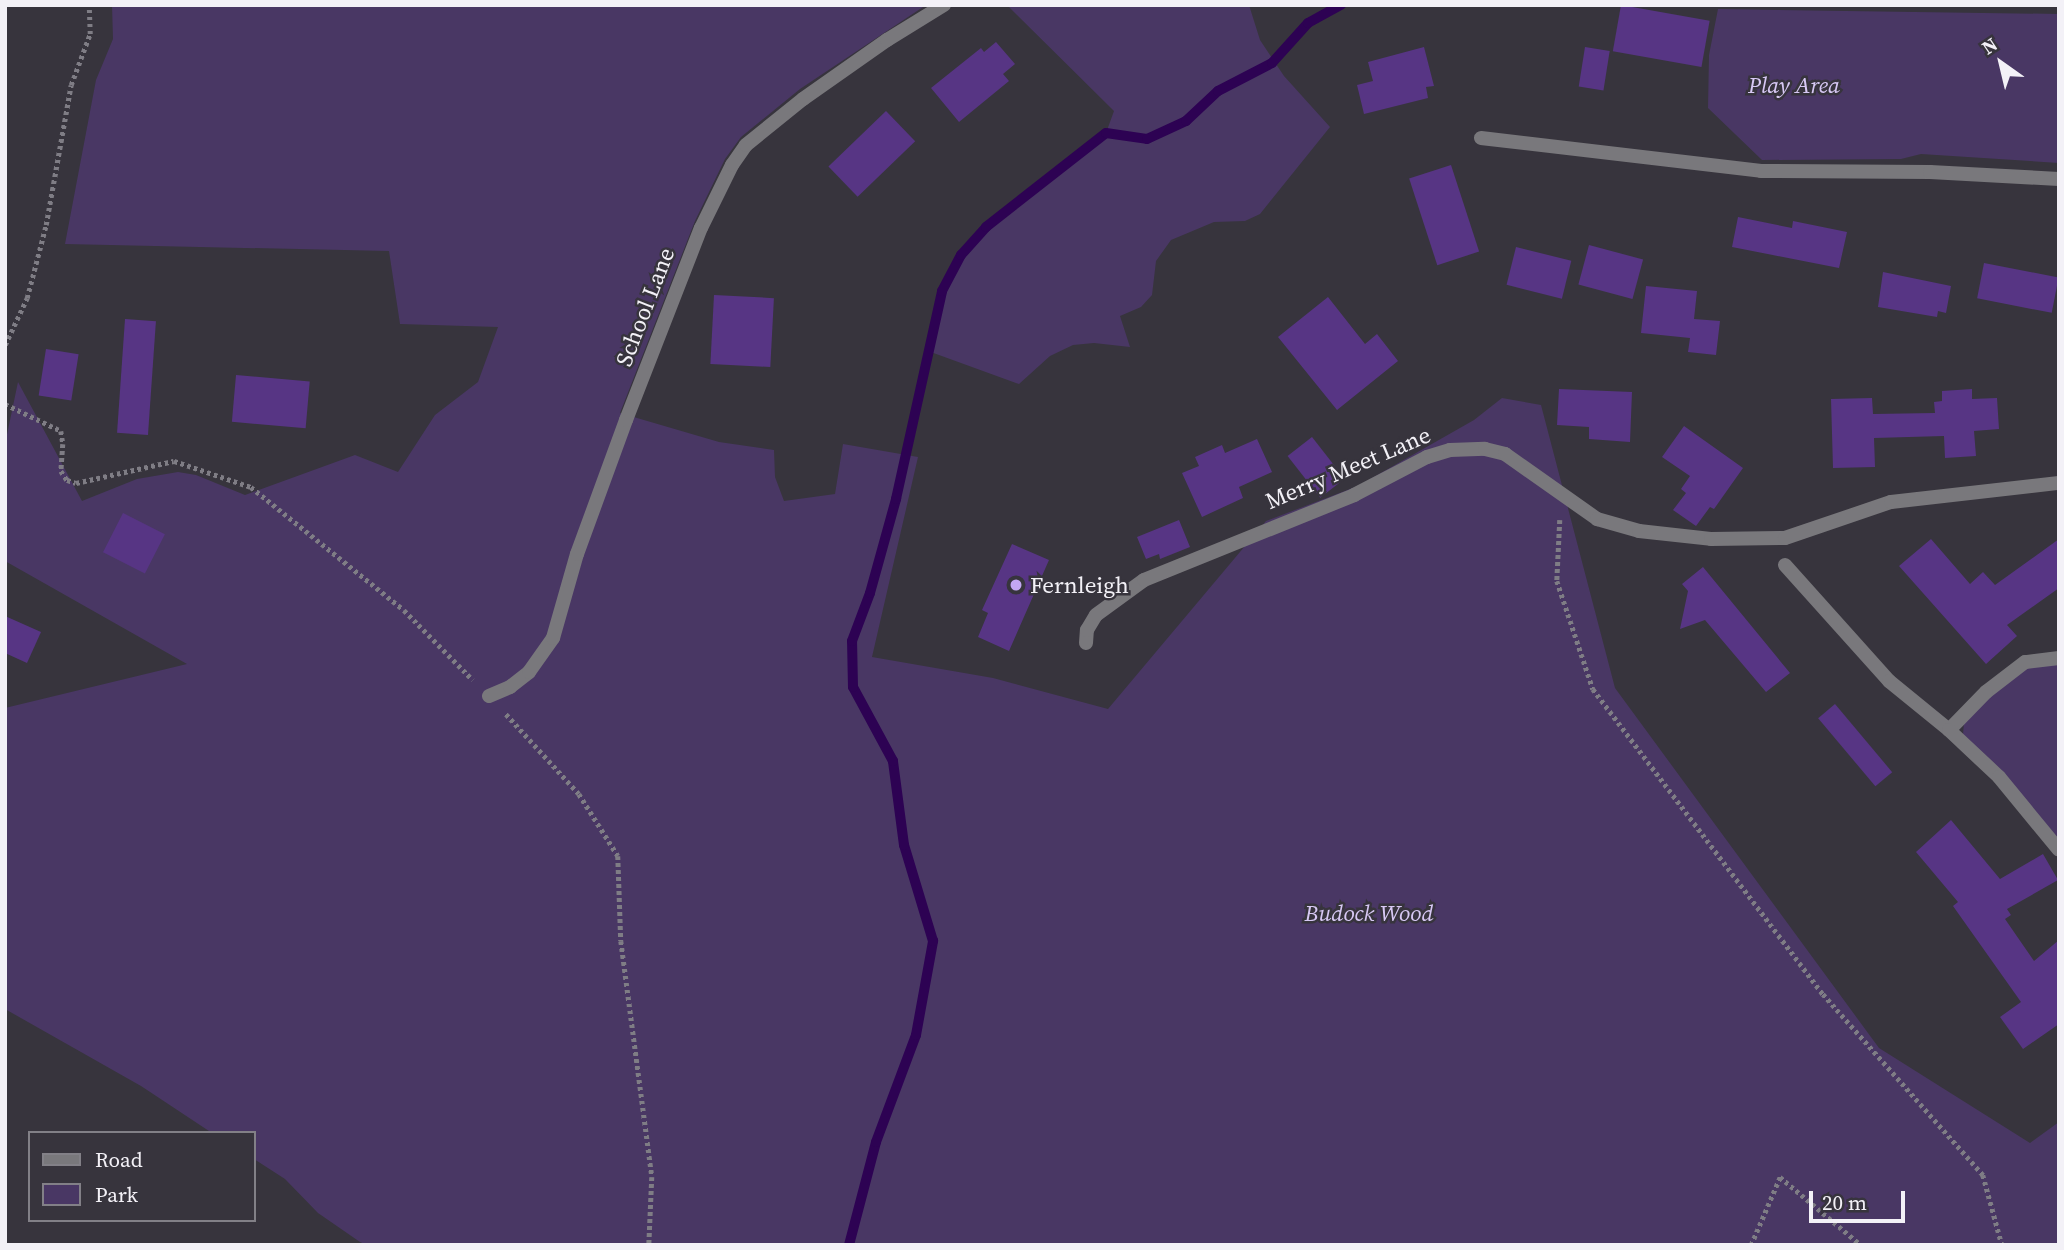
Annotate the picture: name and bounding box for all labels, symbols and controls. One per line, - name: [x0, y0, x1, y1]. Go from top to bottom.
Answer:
- north arrow: [1966, 28, 2036, 98]
- text: N: [1976, 31, 2002, 60]
- park label: Play Area: [1748, 71, 1840, 99]
- street label: School Lane: [610, 244, 680, 370]
- street label: Merry Meet Lane: [1261, 421, 1435, 515]
- place label: Fernleigh: [1030, 571, 1129, 599]
- marker: Fernleigh: [1008, 577, 1024, 593]
- park label: Budock Wood: [1304, 899, 1434, 927]
- legend: [28, 1131, 256, 1222]
- text: Road: [95, 1145, 143, 1174]
- scale bar: [1812, 1176, 1908, 1220]
- text: Park: [95, 1180, 138, 1209]
- text: 20 m: [1822, 1188, 1867, 1217]

